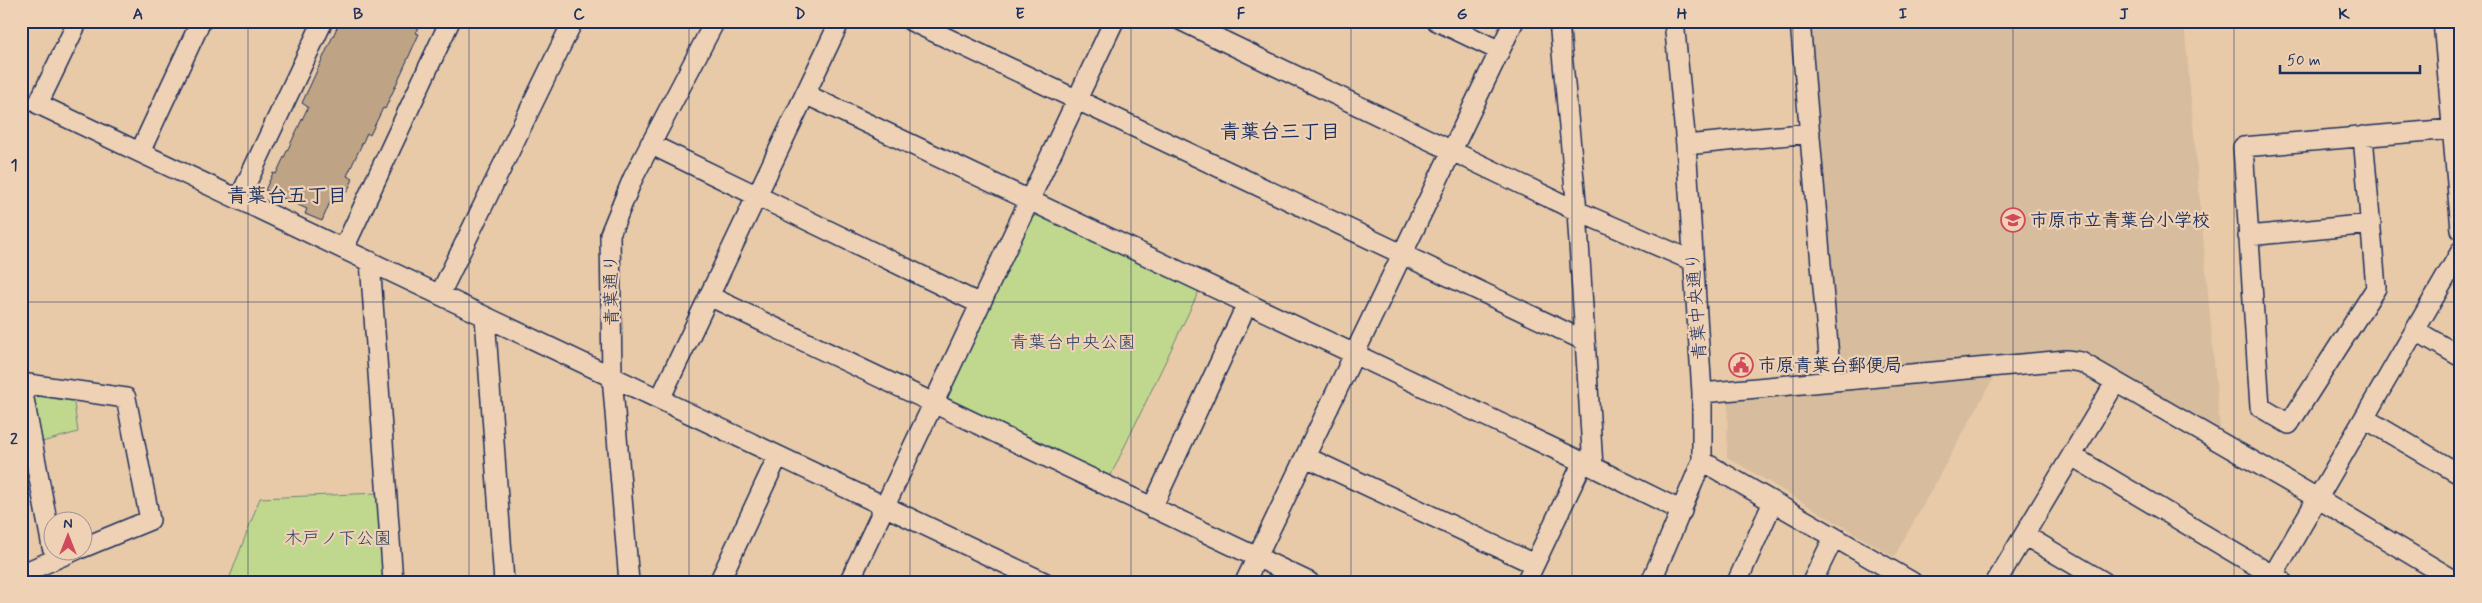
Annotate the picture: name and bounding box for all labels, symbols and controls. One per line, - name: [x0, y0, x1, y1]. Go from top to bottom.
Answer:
- text: A: [133, 4, 143, 25]
- text: B: [353, 4, 363, 25]
- text: C: [573, 4, 585, 25]
- text: D: [794, 4, 806, 25]
- text: E: [1015, 4, 1025, 25]
- text: F: [1237, 4, 1246, 25]
- text: G: [1457, 4, 1468, 25]
- text: H: [1677, 4, 1688, 25]
- text: I: [1899, 4, 1908, 25]
- text: J: [2119, 4, 2129, 25]
- text: K: [2338, 4, 2350, 25]
- scale bar: [2280, 42, 2420, 74]
- text: 50 m: [2287, 51, 2321, 71]
- district label: 青葉台三丁目: [1220, 119, 1340, 146]
- text: 1: [10, 155, 18, 176]
- district label: 青葉台五丁目: [227, 183, 347, 210]
- school or university icon: 市原市立青葉台小学校: [2000, 207, 2026, 233]
- place label: 市原市立青葉台小学校: [2030, 209, 2210, 233]
- street label: 青葉中央通り: [1681, 251, 1713, 361]
- street label: 青葉通り: [599, 254, 625, 326]
- park label: 青葉台中央公園: [1010, 331, 1136, 355]
- public building icon: 市原青葉台郵便局: [1728, 352, 1754, 378]
- place label: 市原青葉台郵便局: [1758, 354, 1902, 378]
- text: 2: [10, 429, 18, 450]
- north arrow: [42, 510, 92, 560]
- text: N: [63, 515, 73, 533]
- park label: 木戸ノ下公園: [284, 527, 392, 551]

